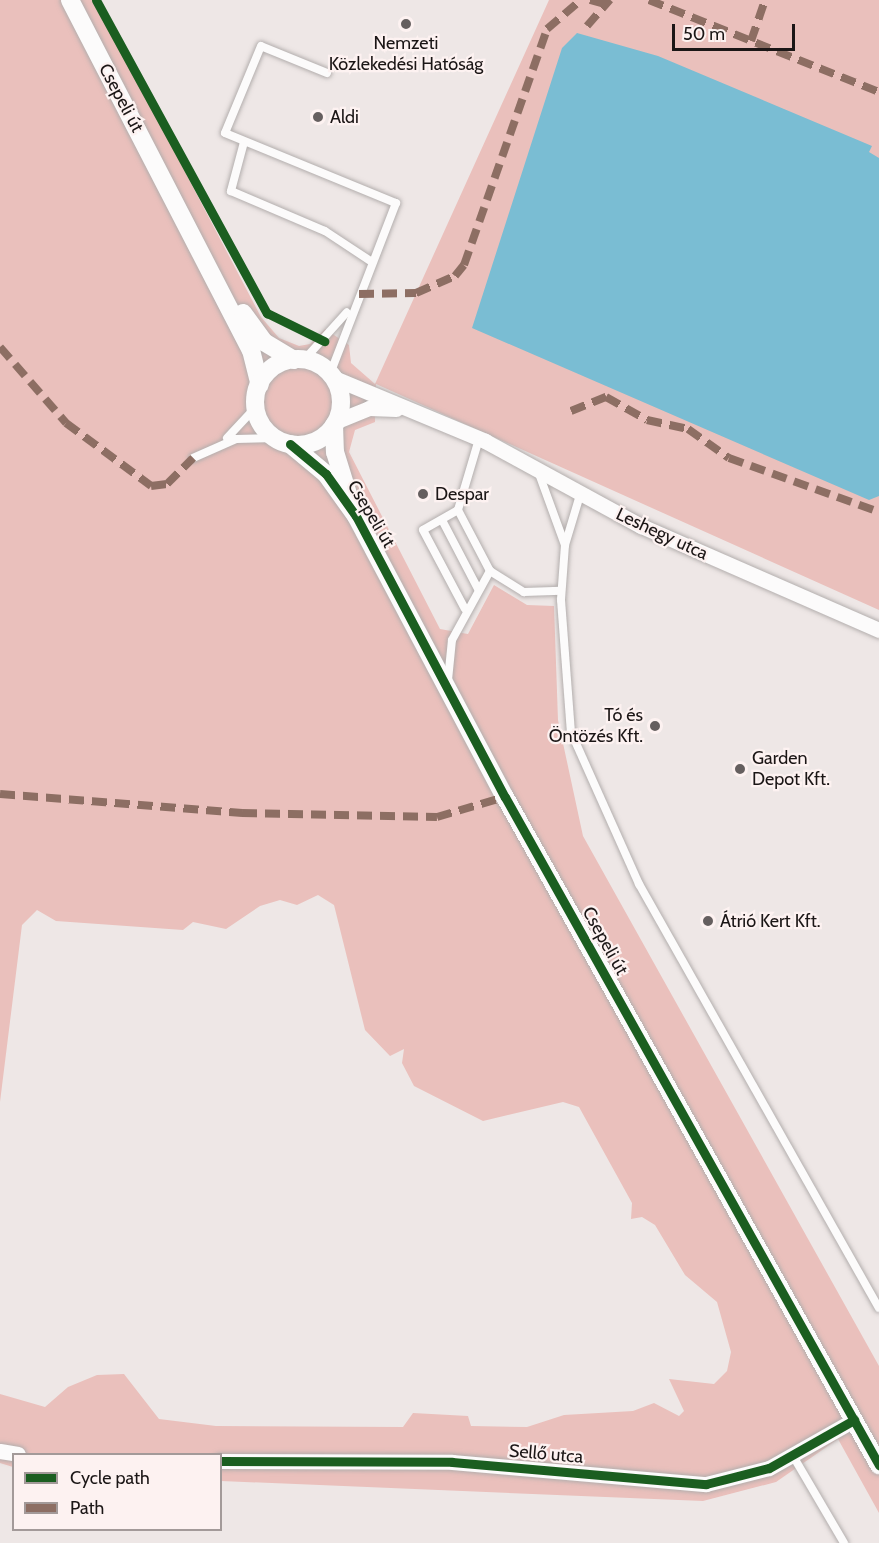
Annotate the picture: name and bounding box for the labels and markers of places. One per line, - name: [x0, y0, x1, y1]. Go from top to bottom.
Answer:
- marker: Nemzeti Közlekedési Hatóság: [399, 17, 413, 31]
- place label: Nemzeti Közlekedési Hatóság: [329, 33, 483, 76]
- place label: Aldi: [330, 106, 359, 128]
- marker: Aldi: [311, 110, 325, 124]
- place label: Despar: [435, 483, 489, 505]
- marker: Despar: [416, 487, 430, 501]
- place label: Tó és Öntözés Kft.: [549, 705, 643, 748]
- marker: Tó és Öntözés Kft.: [648, 719, 662, 733]
- place label: Garden Depot Kft.: [752, 748, 830, 790]
- marker: Garden Depot Kft.: [733, 762, 747, 776]
- place label: Átrió Kert Kft.: [720, 910, 820, 932]
- marker: Átrió Kert Kft.: [701, 914, 715, 928]

